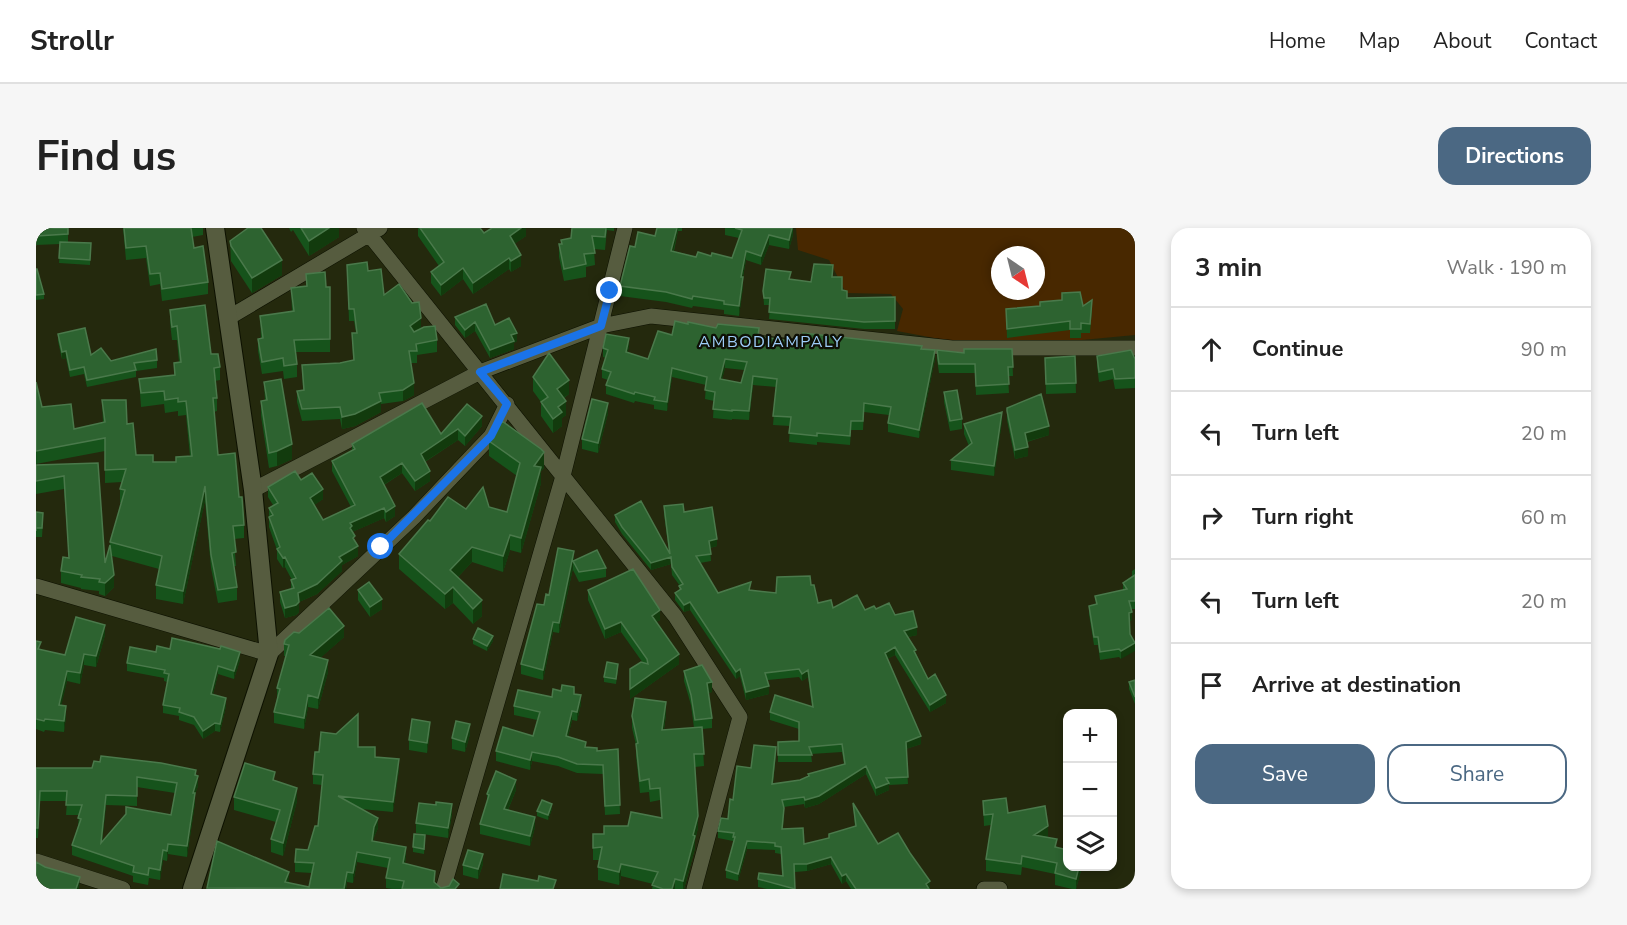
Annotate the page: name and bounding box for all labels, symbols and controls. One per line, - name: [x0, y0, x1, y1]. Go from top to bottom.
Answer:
- text: Strollr: [30, 22, 114, 60]
- text: Home: [1269, 27, 1326, 55]
- text: Map: [1359, 27, 1400, 55]
- text: About: [1433, 27, 1491, 55]
- text: Contact: [1524, 27, 1597, 55]
- button: Directions: [1438, 127, 1591, 185]
- text: Find us: [36, 128, 176, 185]
- north arrow: [991, 246, 1045, 300]
- text: 3 min: [1195, 250, 1262, 285]
- text: Walk · 190 m: [1447, 254, 1567, 281]
- route end: [596, 277, 622, 303]
- district label: AMBODIAMPALY: [699, 331, 843, 353]
- icon: ahead: [1195, 333, 1228, 366]
- text: Continue: [1252, 334, 1343, 364]
- text: 90 m: [1521, 336, 1567, 363]
- icon: left: [1195, 417, 1228, 450]
- text: Turn left: [1252, 418, 1339, 448]
- text: 20 m: [1521, 420, 1567, 447]
- icon: right: [1195, 501, 1228, 534]
- text: Turn right: [1252, 502, 1353, 532]
- text: 60 m: [1521, 504, 1567, 531]
- route start: [367, 533, 393, 559]
- icon: left: [1195, 585, 1228, 618]
- text: Turn left: [1252, 586, 1339, 616]
- text: 20 m: [1521, 588, 1567, 615]
- icon: arrive: [1195, 669, 1228, 702]
- text: Arrive at destination: [1252, 670, 1461, 700]
- map controls: [1063, 709, 1117, 871]
- button: +: [1063, 709, 1117, 763]
- button: Save: [1195, 744, 1375, 804]
- button: Share: [1387, 744, 1567, 804]
- button: −: [1063, 763, 1117, 817]
- button: layers: [1063, 817, 1117, 871]

